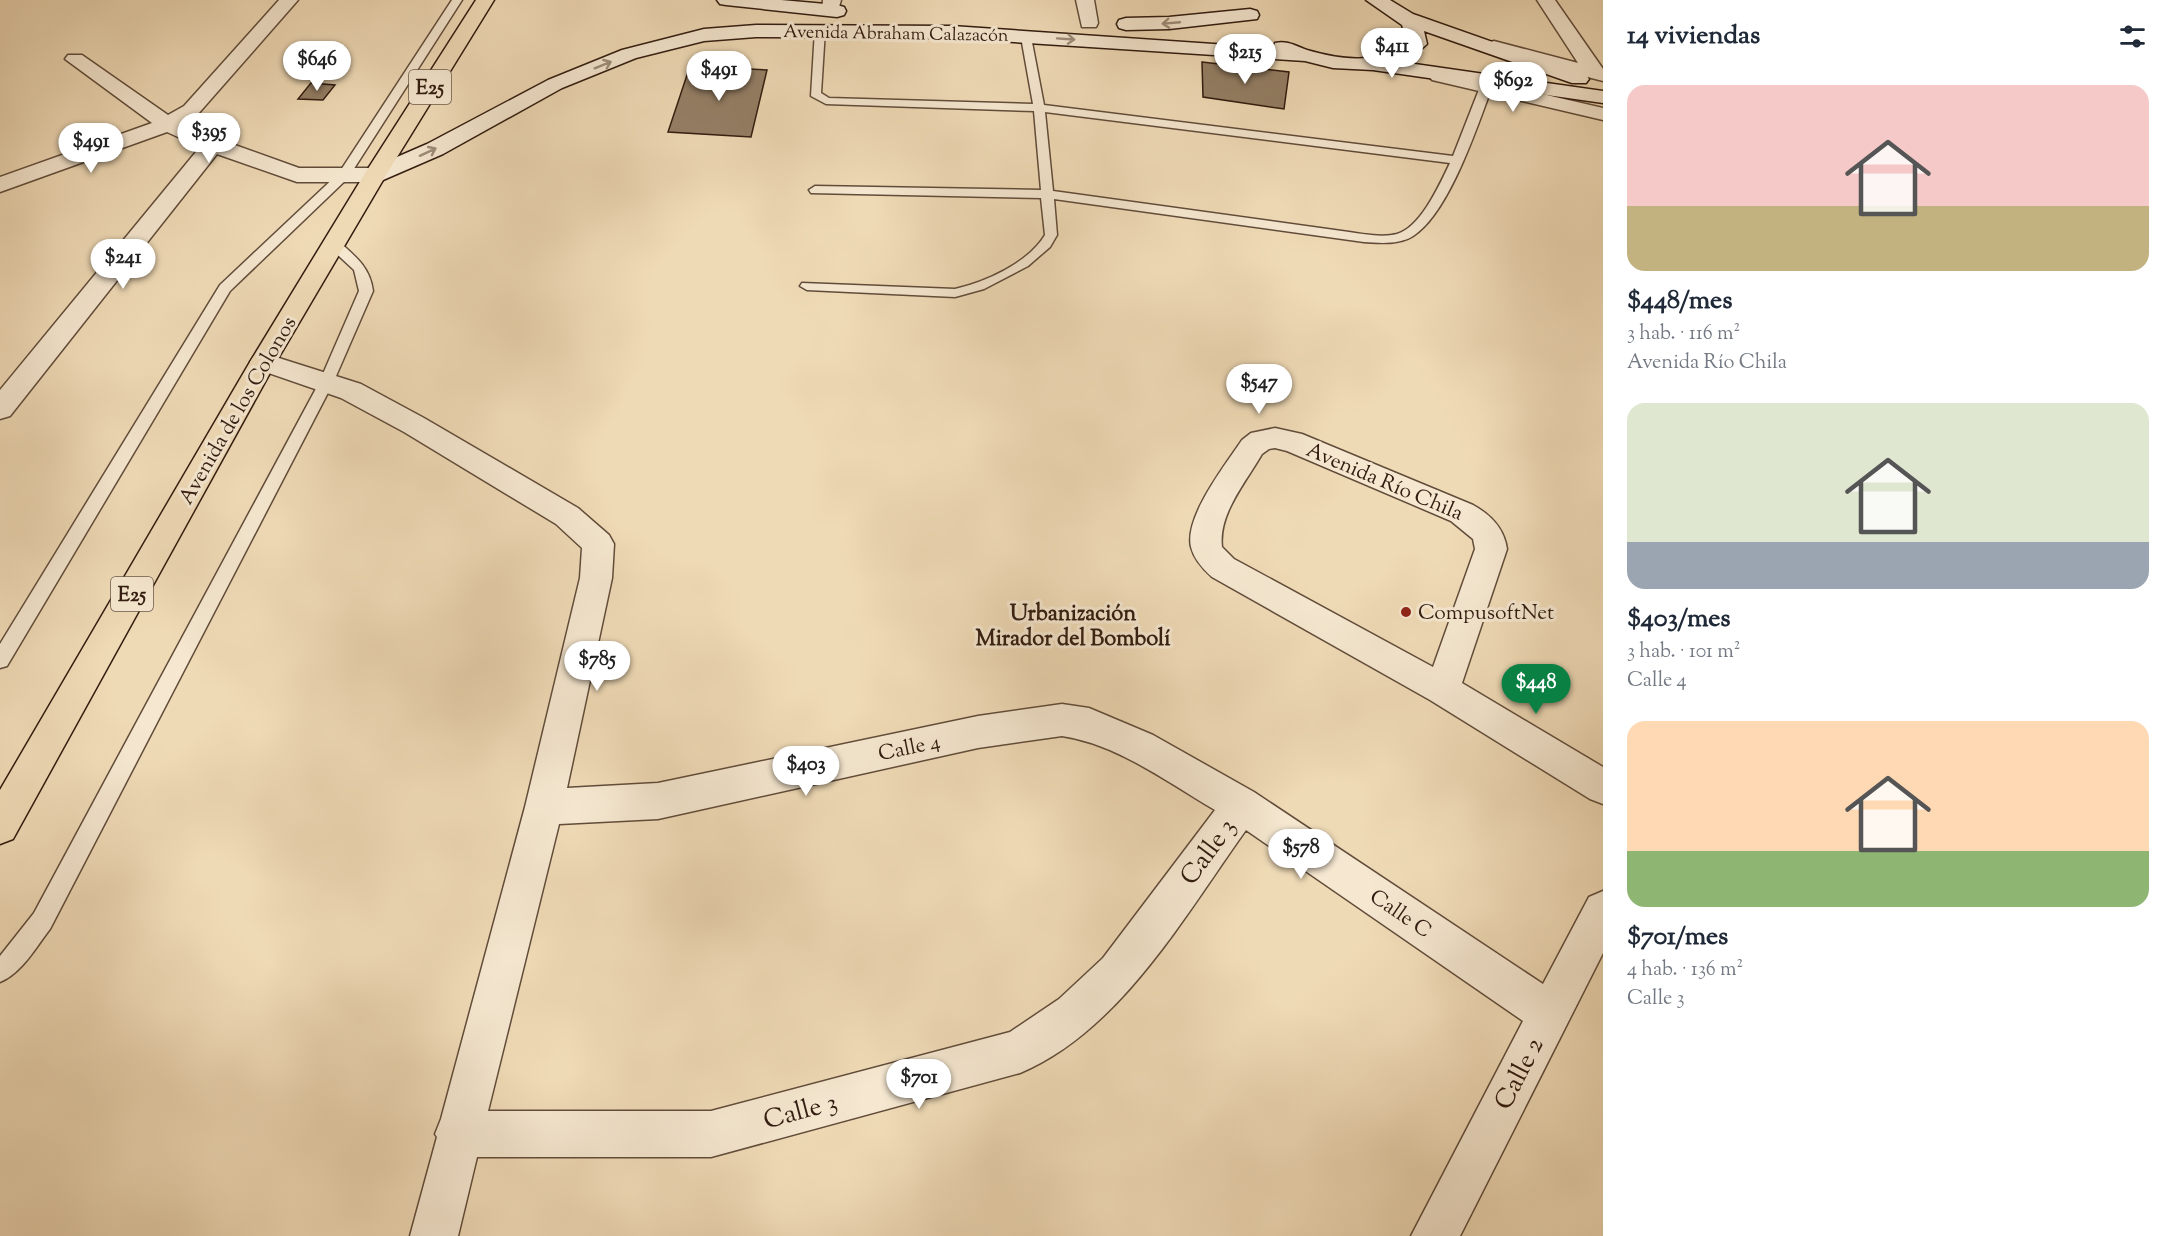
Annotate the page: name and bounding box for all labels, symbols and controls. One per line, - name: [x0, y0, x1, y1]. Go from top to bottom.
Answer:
- one-way arrow: [1161, 18, 1181, 29]
- text: 14 viviendas: [1627, 18, 1760, 55]
- street label: Avenida Abraham Calazacón: [783, 20, 1009, 50]
- icon: filters: [2116, 20, 2149, 53]
- pin: $411: [1356, 28, 1428, 79]
- text: $411: [1375, 33, 1409, 62]
- one-way arrow: [1055, 34, 1075, 45]
- pin: $215: [1209, 34, 1281, 85]
- text: $215: [1228, 39, 1262, 68]
- pin: $646: [281, 41, 353, 92]
- text: $646: [297, 46, 337, 75]
- pin: $491: [683, 51, 755, 102]
- text: $491: [700, 56, 738, 85]
- one-way arrow: [593, 59, 611, 70]
- pin: $692: [1477, 62, 1549, 113]
- text: $692: [1493, 67, 1533, 96]
- road number: E25: [409, 70, 451, 104]
- pin: $395: [173, 113, 245, 164]
- text: $395: [191, 118, 227, 147]
- pin: $491: [55, 123, 127, 174]
- icon: home: [1834, 124, 1942, 232]
- text: $491: [72, 128, 110, 157]
- one-way arrow: [419, 145, 437, 157]
- pin: $241: [87, 239, 159, 290]
- text: $241: [105, 244, 141, 273]
- text: $448/mes: [1627, 283, 1732, 320]
- street label: Avenida de los Colonos: [173, 311, 305, 511]
- text: 3 hab. · 116 m²: [1627, 320, 1740, 349]
- text: Avenida Río Chila: [1627, 349, 1787, 378]
- pin: $547: [1223, 364, 1295, 415]
- text: $547: [1240, 369, 1278, 398]
- street label: Avenida Río Chila: [1301, 436, 1468, 530]
- icon: home: [1834, 442, 1942, 550]
- road number: E25: [111, 577, 153, 611]
- district label: Urbanización Mirador del Bombolí: [975, 599, 1171, 656]
- place label: CompusoftNet: [1418, 599, 1554, 629]
- text: $403/mes: [1627, 601, 1731, 638]
- marker: CompusoftNet: [1399, 605, 1413, 619]
- text: 3 hab. · 101 m²: [1627, 638, 1740, 667]
- pin: $785: [561, 641, 633, 692]
- text: $785: [578, 646, 616, 675]
- pin: $448: [1500, 664, 1572, 715]
- text: Calle 4: [1627, 667, 1687, 696]
- text: $448: [1516, 669, 1556, 698]
- street label: Calle 4: [876, 728, 943, 770]
- pin: $403: [770, 746, 842, 797]
- text: $403: [786, 751, 826, 780]
- icon: home: [1834, 760, 1942, 868]
- street label: Calle 3: [1172, 811, 1246, 894]
- pin: $578: [1265, 829, 1337, 880]
- text: $578: [1282, 834, 1320, 863]
- street label: Calle C: [1363, 883, 1437, 946]
- text: $701/mes: [1627, 919, 1728, 956]
- text: 4 hab. · 136 m²: [1627, 956, 1743, 985]
- text: Calle 3: [1627, 985, 1685, 1014]
- street label: Calle 2: [1486, 1032, 1554, 1117]
- pin: $701: [883, 1059, 955, 1110]
- text: $701: [900, 1064, 938, 1093]
- street label: Calle 3: [760, 1085, 842, 1140]

